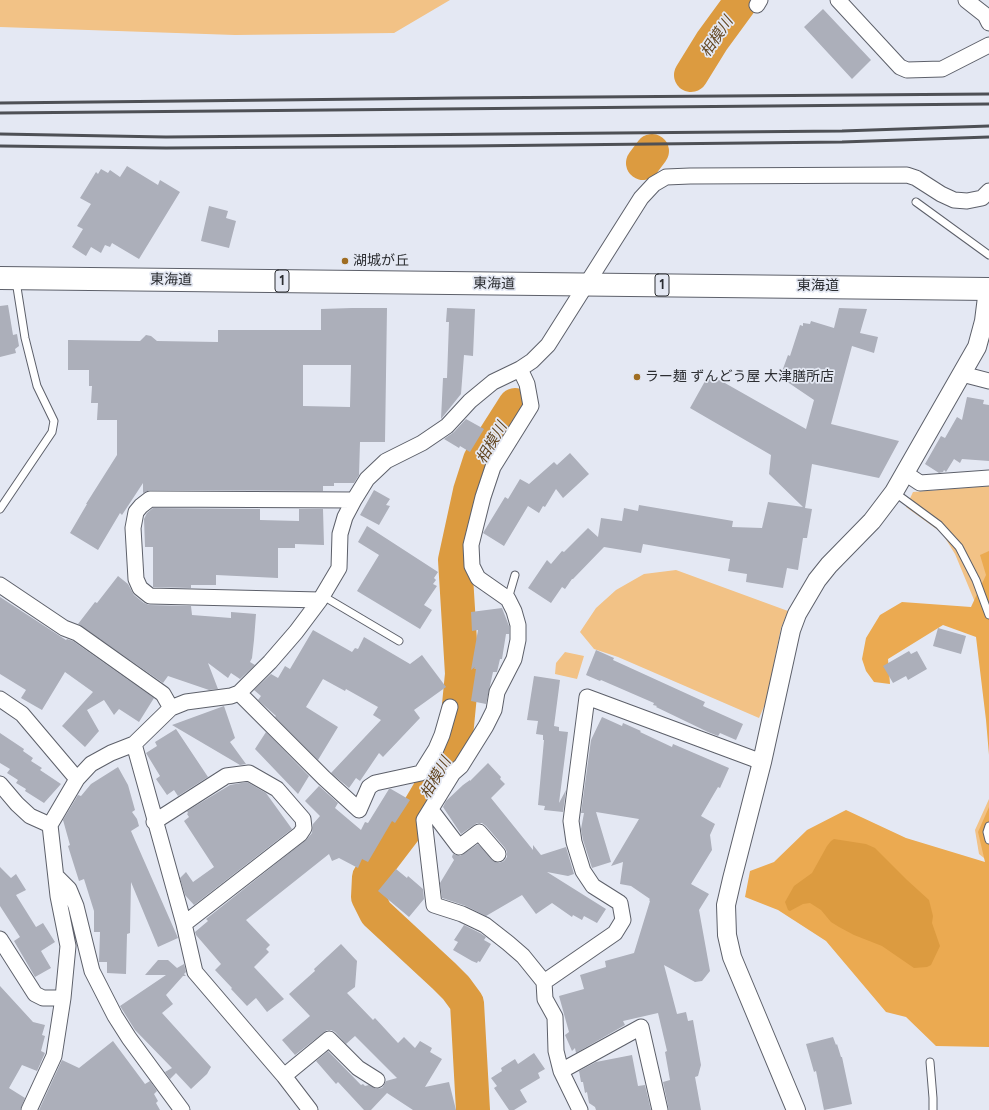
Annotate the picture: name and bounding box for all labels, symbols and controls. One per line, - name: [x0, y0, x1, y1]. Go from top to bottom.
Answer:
- water label: 相模川: [697, 13, 737, 61]
- place label: 湖城が丘: [353, 253, 409, 269]
- marker: 湖城が丘: [340, 256, 350, 266]
- road number: 1: [275, 270, 289, 292]
- street label: 東海道: [150, 271, 192, 289]
- road number: 1: [655, 274, 669, 296]
- street label: 東海道: [473, 275, 515, 293]
- street label: 東海道: [797, 278, 839, 294]
- place label: ラー麺 ずんどう屋 大津膳所店: [645, 369, 834, 385]
- marker: ラー麺 ずんどう屋 大津膳所店: [632, 372, 642, 382]
- water label: 相模川: [473, 419, 511, 467]
- water label: 相模川: [417, 754, 455, 802]

